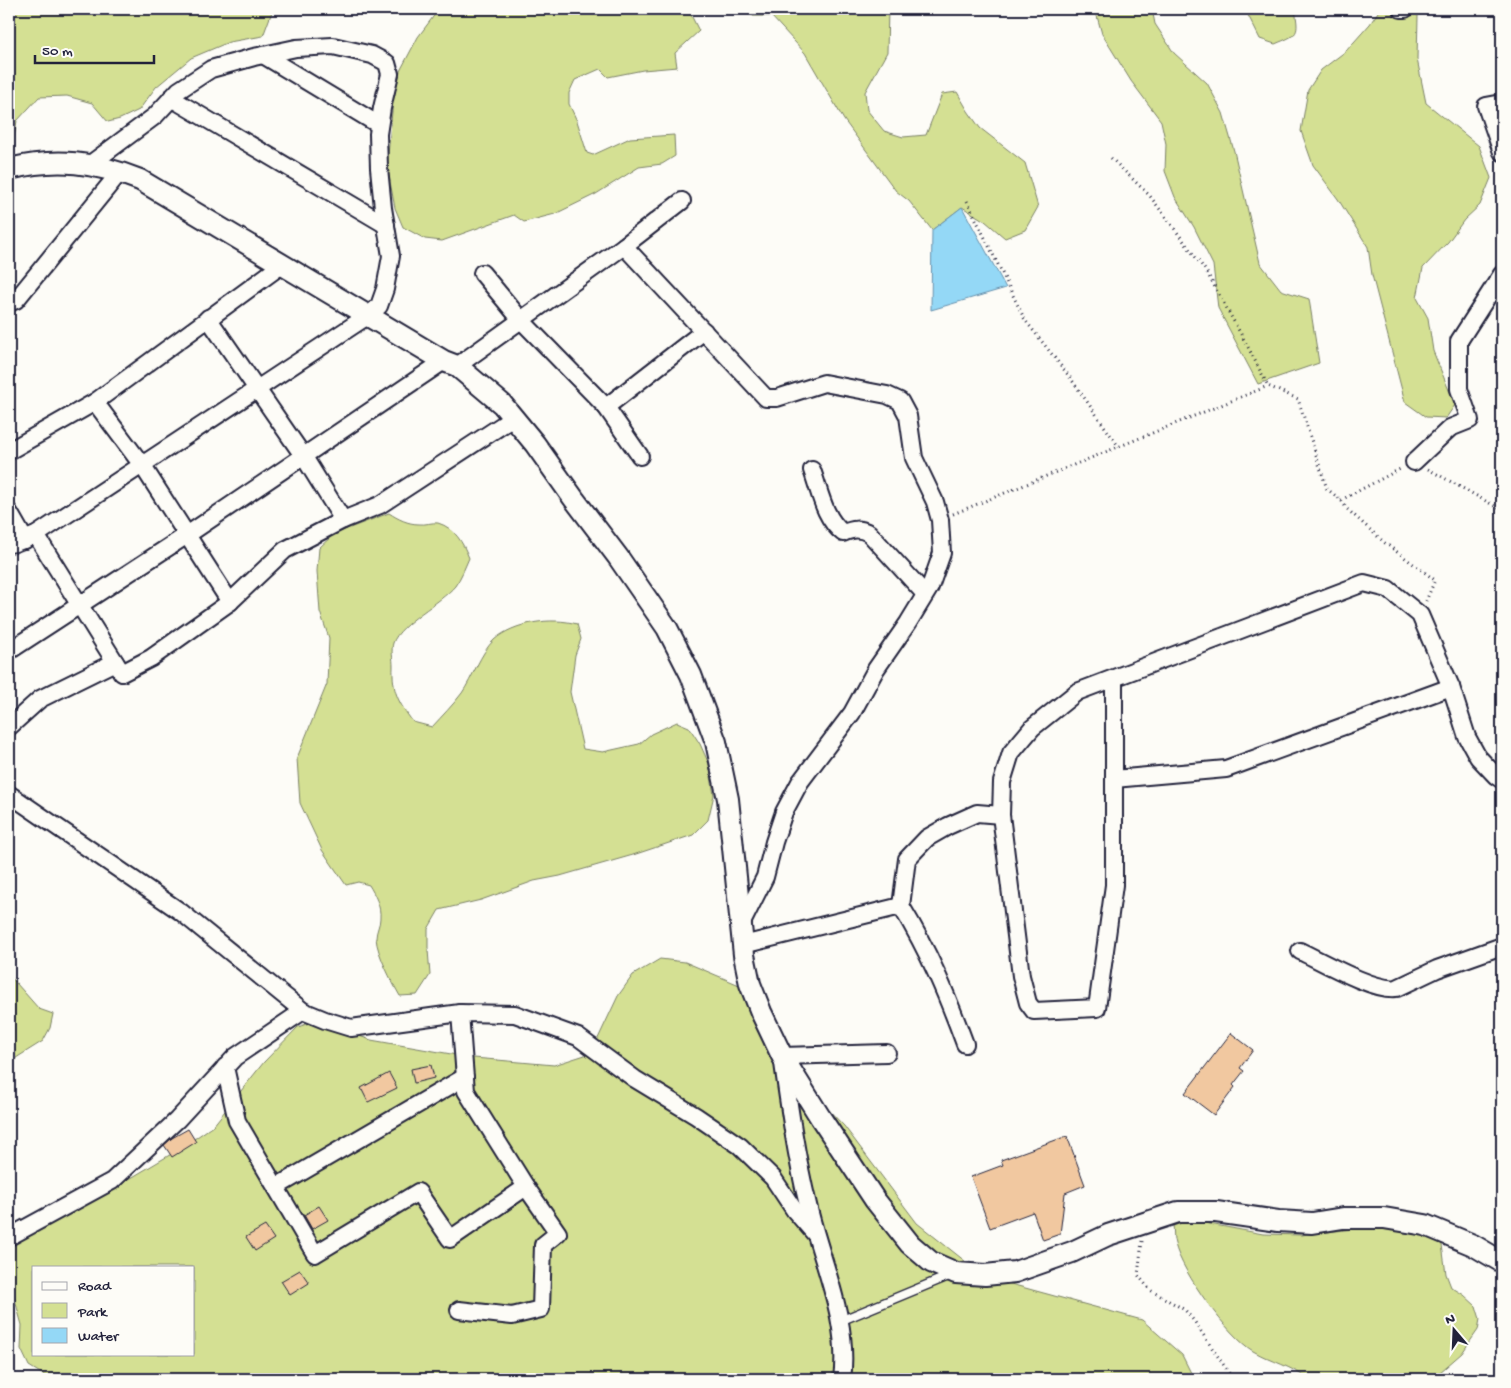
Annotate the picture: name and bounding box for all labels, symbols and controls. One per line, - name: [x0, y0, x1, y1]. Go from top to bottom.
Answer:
- scale bar: [35, 32, 154, 64]
- text: 50 m: [42, 43, 73, 61]
- legend: [32, 1266, 195, 1356]
- text: Road: [78, 1278, 112, 1296]
- text: Park: [77, 1304, 108, 1322]
- north arrow: [1428, 1306, 1478, 1356]
- text: N: [1443, 1311, 1458, 1330]
- text: Water: [78, 1328, 120, 1346]

